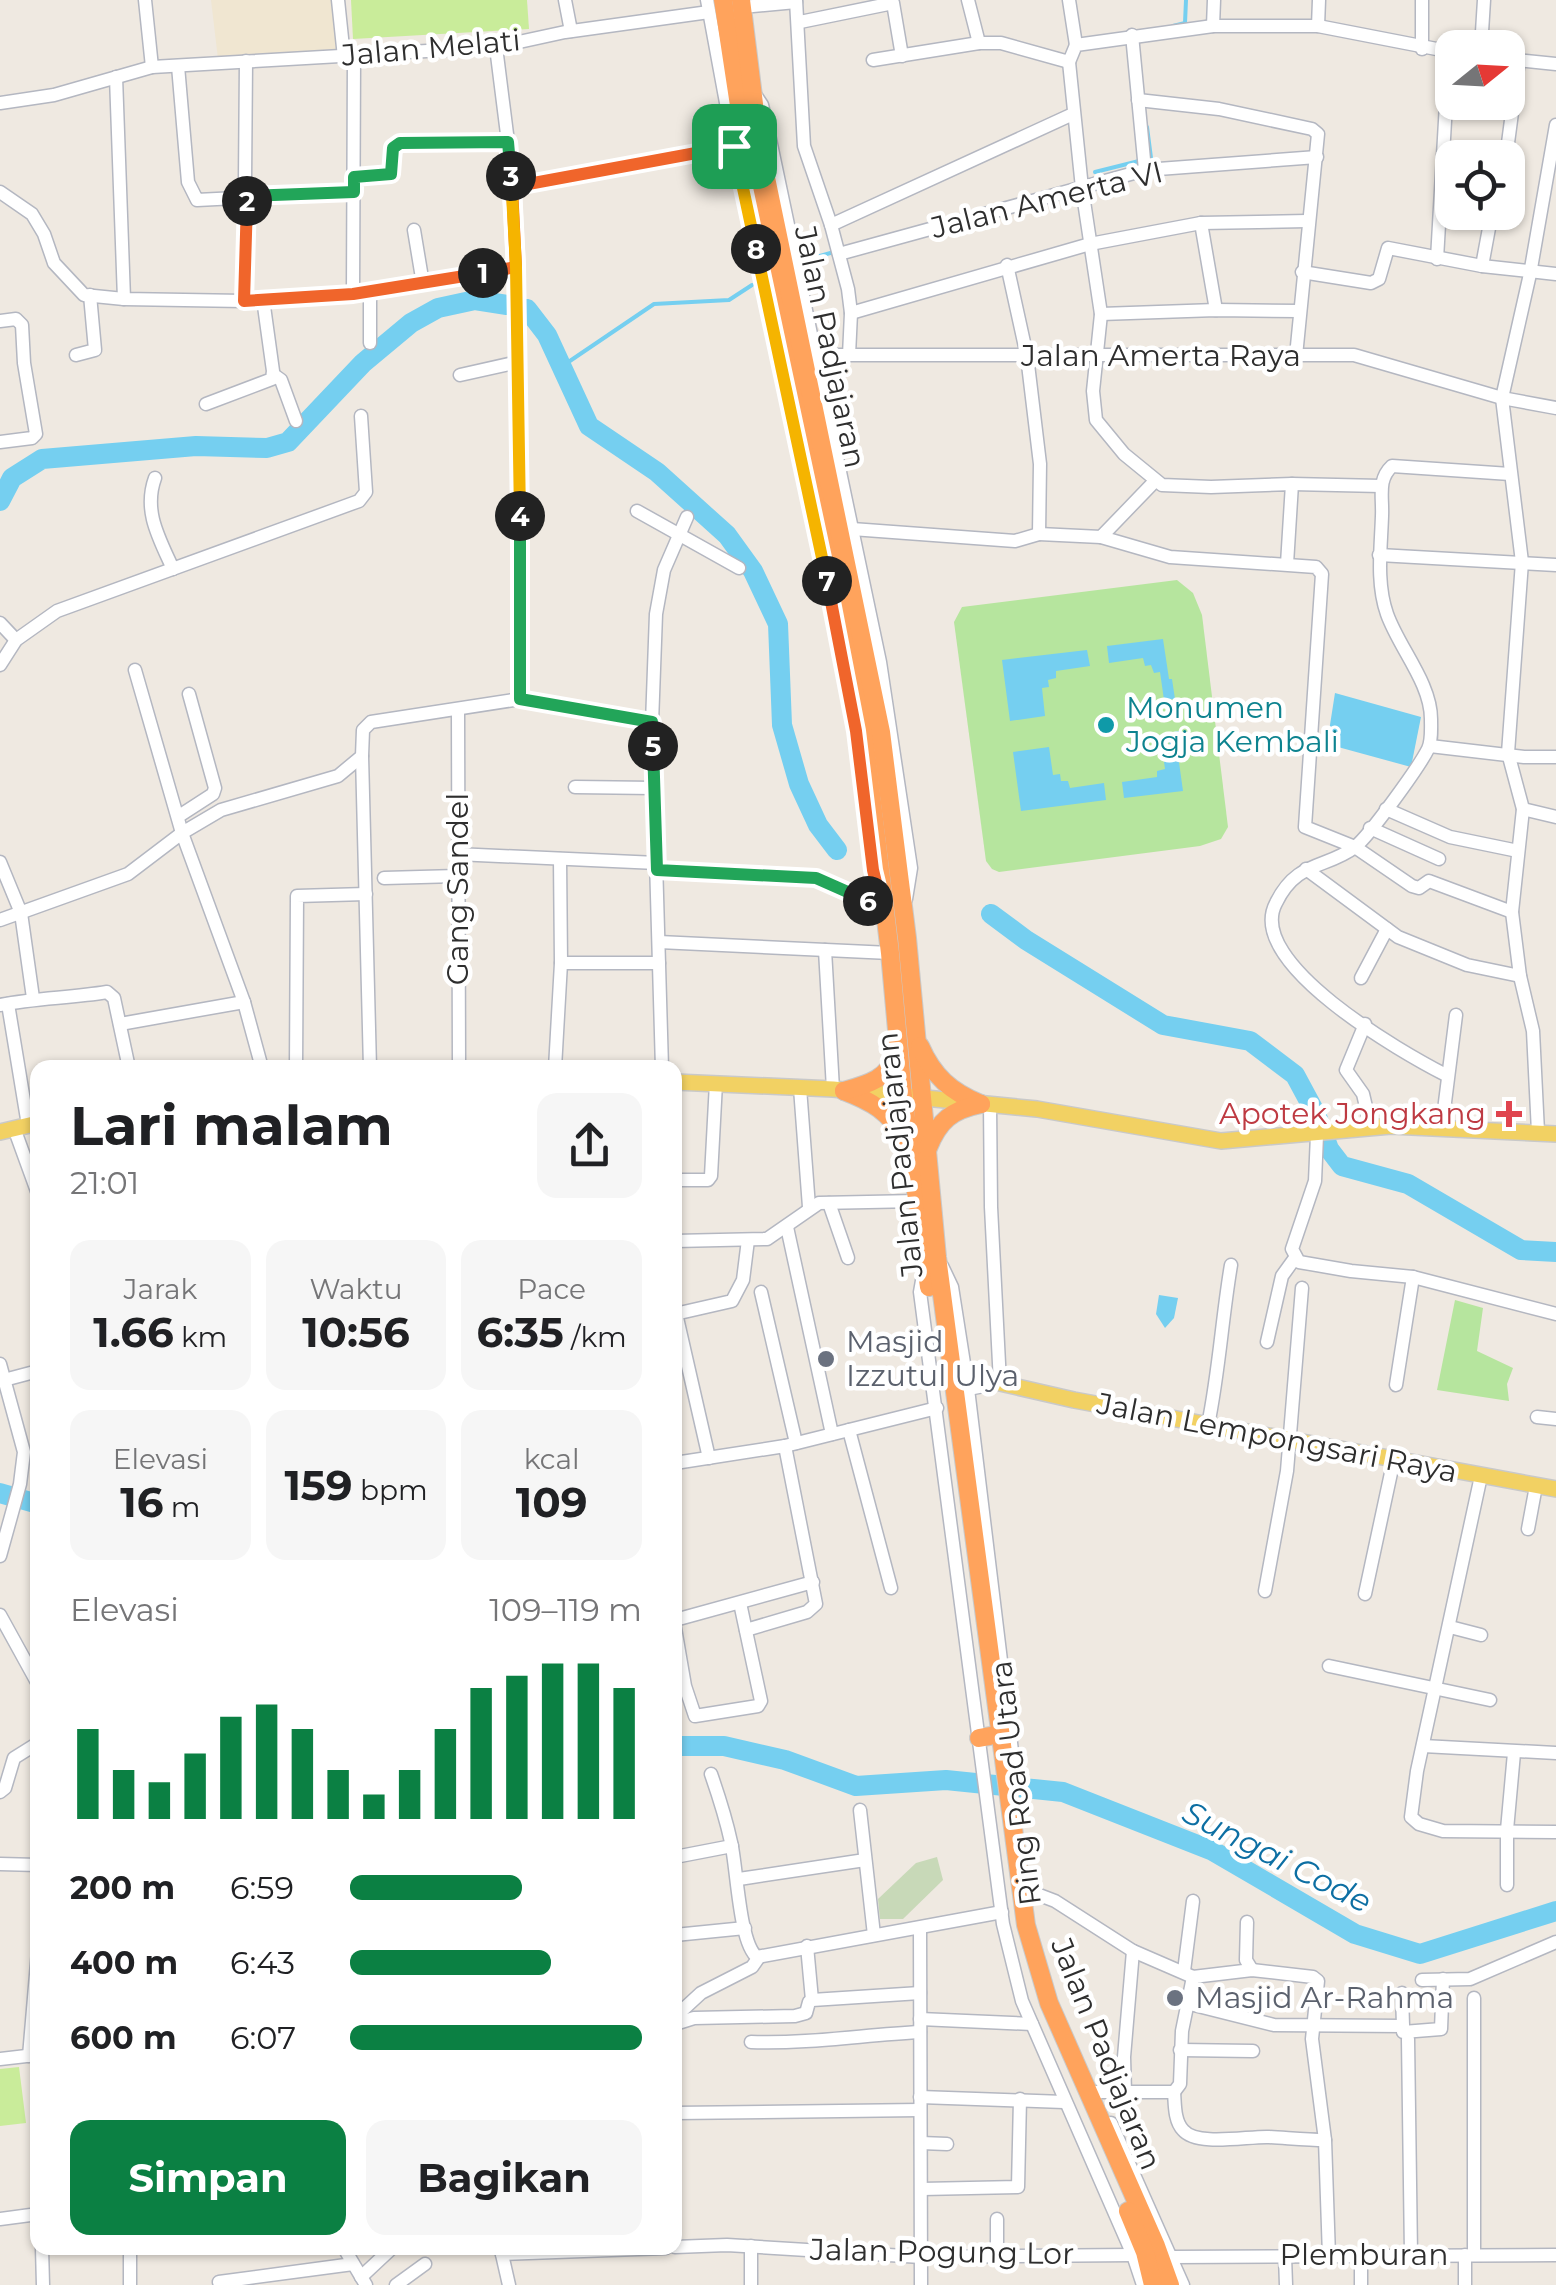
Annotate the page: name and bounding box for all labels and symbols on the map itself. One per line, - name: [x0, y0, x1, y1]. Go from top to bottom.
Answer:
- street label: Jalan Melati: [339, 21, 522, 74]
- north arrow: [1435, 30, 1525, 120]
- pin: [692, 104, 777, 189]
- pin: 3: [486, 151, 536, 201]
- street label: Jalan Amerta VI: [926, 153, 1166, 246]
- pin: 2: [222, 176, 272, 226]
- street label: Jalan Padjajaran: [787, 222, 874, 471]
- pin: 8: [731, 224, 781, 274]
- pin: 1: [458, 248, 508, 298]
- street label: Jalan Amerta Raya: [1020, 337, 1301, 374]
- pin: 4: [495, 491, 545, 541]
- pin: 7: [802, 556, 852, 606]
- place label: Monumen Jogja Kembali: [1125, 689, 1339, 760]
- marker: Monumen Jogja Kembali: [1095, 714, 1117, 736]
- pin: 5: [628, 721, 678, 771]
- street label: Gang Sandel: [439, 793, 476, 985]
- pin: 6: [843, 876, 893, 926]
- street label: Jalan Padjajaran: [868, 1031, 931, 1281]
- place label: Apotek Jongkang: [1219, 1095, 1486, 1132]
- marker: Apotek Jongkang: [1496, 1101, 1522, 1127]
- place label: Masjid Izzutul Ulya: [846, 1323, 1019, 1394]
- marker: Masjid Izzutul Ulya: [815, 1348, 837, 1370]
- street label: Jalan Lempongsari Raya: [1093, 1384, 1460, 1491]
- street label: Ring Road Utara: [982, 1659, 1049, 1908]
- water label: Sungai Code: [1176, 1792, 1378, 1921]
- street label: Jalan Padjajaran: [1043, 1932, 1170, 2175]
- place label: Masjid Ar-Rahma: [1195, 1979, 1454, 2016]
- marker: Masjid Ar-Rahma: [1164, 1987, 1186, 2009]
- street label: Jalan Pogung Lor: [809, 2231, 1074, 2272]
- street label: Plemburan: [1280, 2236, 1448, 2273]

